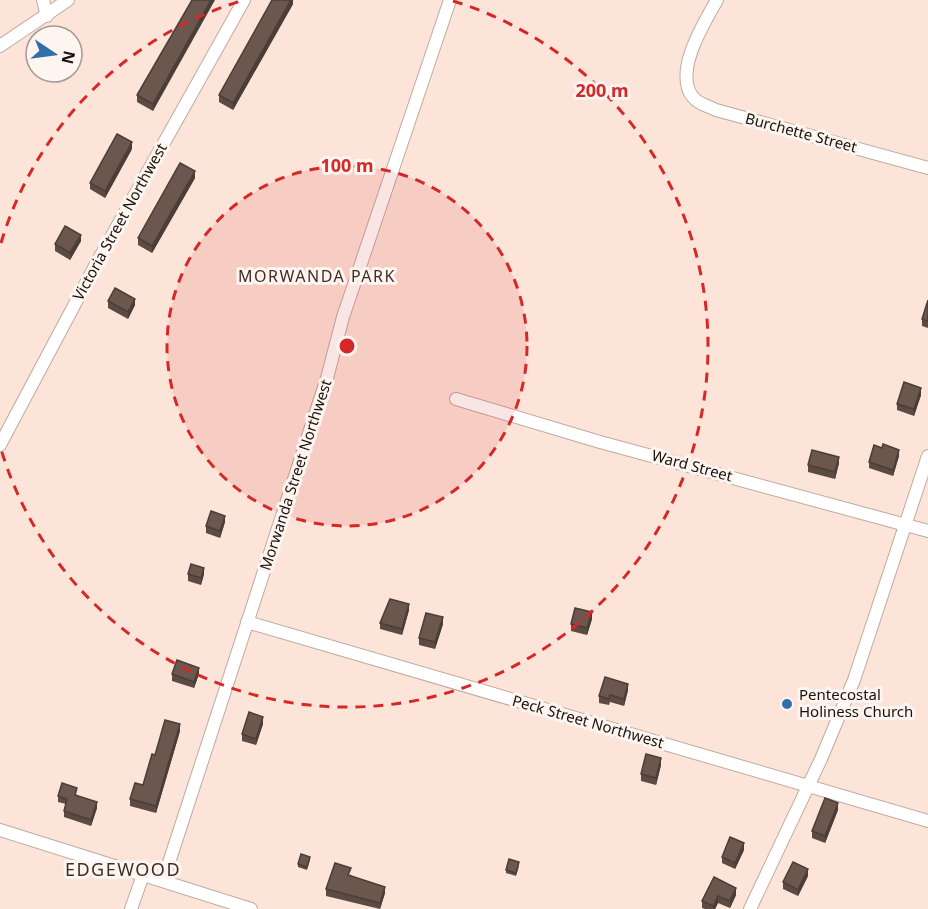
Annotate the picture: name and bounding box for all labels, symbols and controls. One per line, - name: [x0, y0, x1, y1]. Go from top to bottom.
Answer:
- north arrow: [24, 24, 84, 84]
- text: N: [56, 49, 81, 66]
- text: 200 m: [575, 78, 629, 102]
- street label: Burchette Street: [743, 108, 860, 157]
- street label: Victoria Street Northwest: [67, 139, 171, 304]
- text: 100 m: [320, 153, 374, 177]
- district label: MORWANDA PARK: [238, 265, 396, 287]
- centre of rings: [337, 336, 357, 356]
- street label: Morwanda Street Northwest: [255, 376, 336, 573]
- street label: Ward Street: [650, 445, 735, 486]
- place label: Pentecostal Holiness Church: [799, 684, 913, 721]
- street label: Peck Street Northwest: [510, 690, 667, 752]
- marker: Pentecostal Holiness Church: [780, 697, 794, 711]
- district label: EDGEWOOD: [65, 857, 181, 881]

